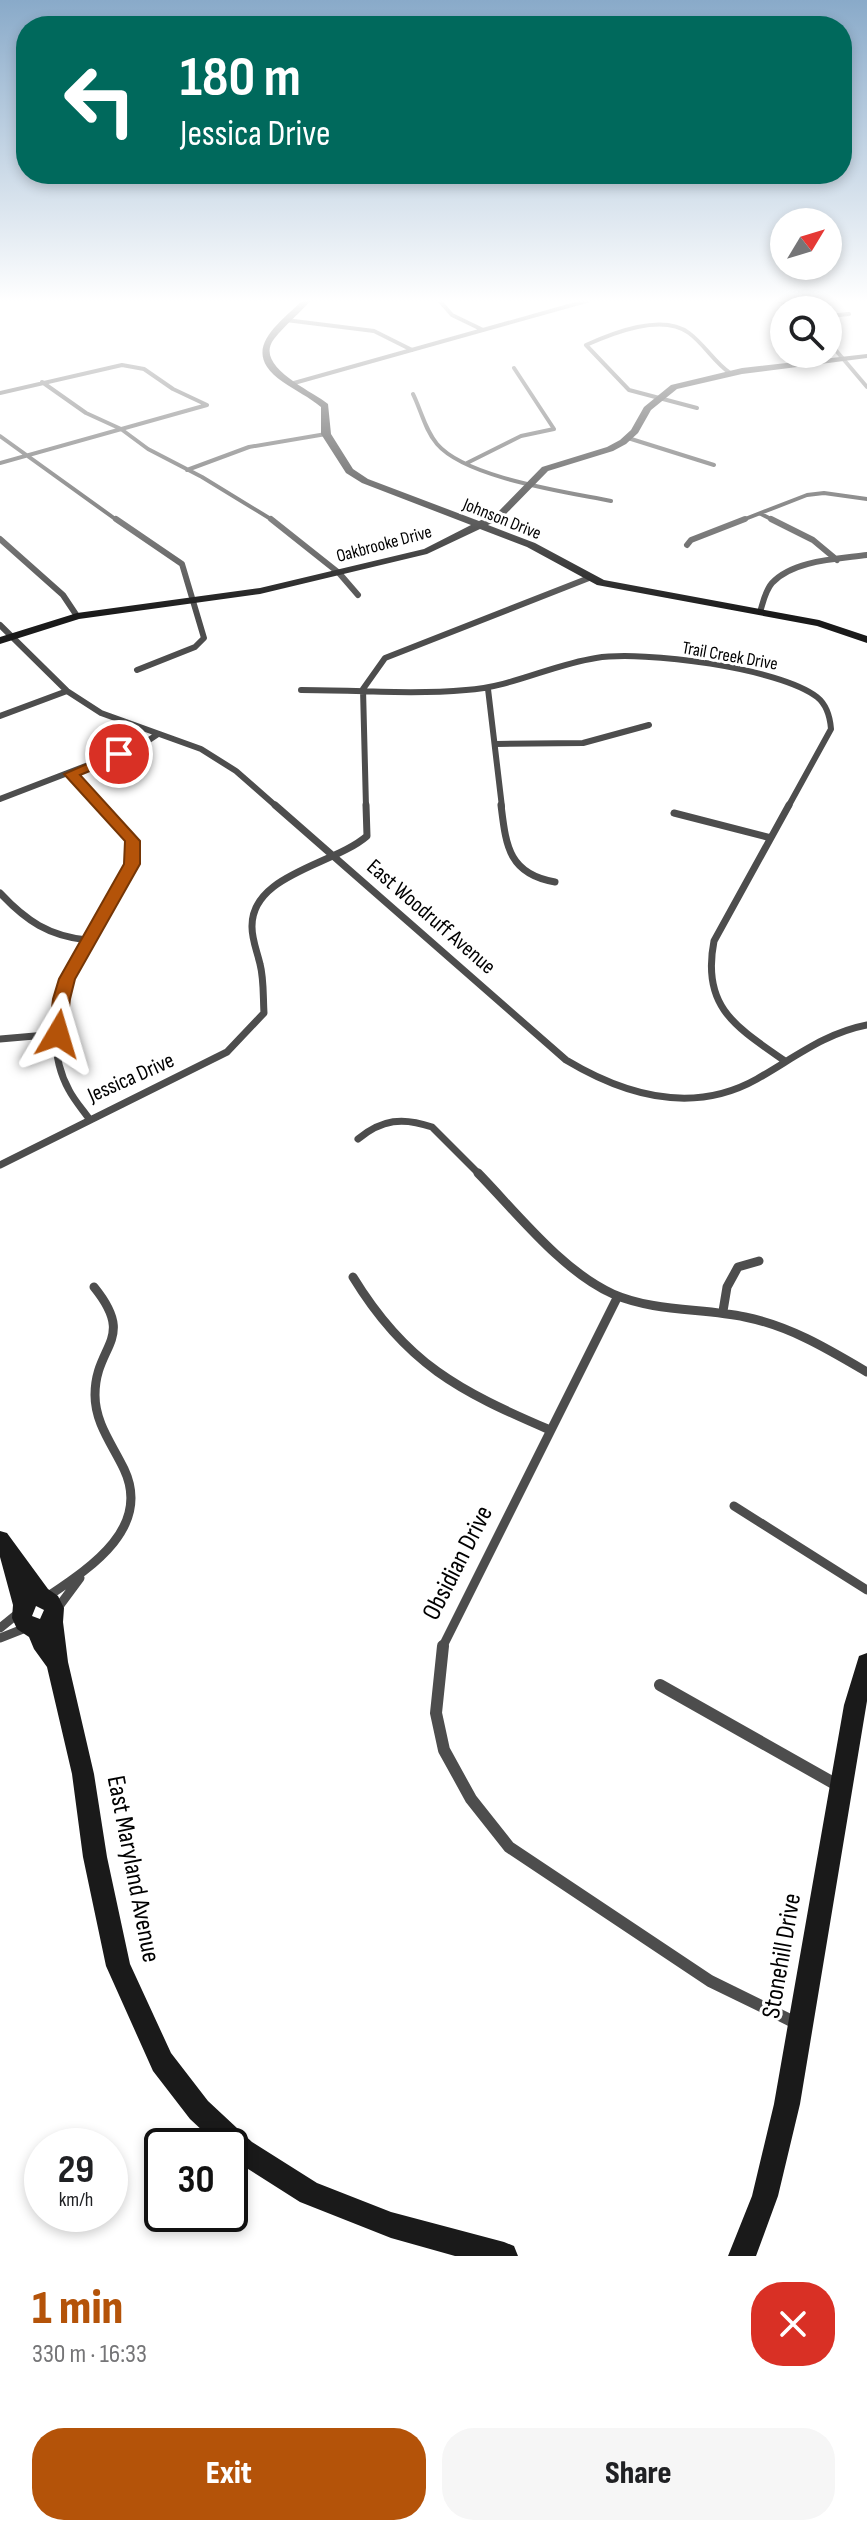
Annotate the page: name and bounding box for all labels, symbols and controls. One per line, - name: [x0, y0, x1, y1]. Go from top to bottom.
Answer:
- text: 180 m: [180, 45, 301, 112]
- icon: left: [48, 48, 152, 152]
- text: Jessica Drive: [180, 113, 330, 156]
- north arrow: [770, 208, 842, 280]
- map controls: [770, 208, 842, 368]
- button: search: [770, 296, 842, 368]
- street label: Johnson Drive: [459, 493, 544, 544]
- street label: Oakbrooke Drive: [334, 521, 434, 567]
- street label: Trail Creek Drive: [681, 637, 779, 675]
- pin: [85, 720, 153, 788]
- icon: arrive: [97, 732, 141, 776]
- street label: East Woodruff Avenue: [361, 854, 501, 980]
- position arrow: [16, 992, 100, 1076]
- street label: Jessica Drive: [83, 1047, 178, 1109]
- street label: Obsidian Drive: [416, 1501, 500, 1625]
- street label: East Maryland Avenue: [100, 1773, 166, 1965]
- street label: Stonehill Drive: [756, 1891, 808, 2021]
- speed limit sign: 30: [144, 2128, 248, 2232]
- text: 29: [58, 2146, 94, 2194]
- text: km/h: [59, 2188, 93, 2212]
- text: 1 min: [32, 2280, 123, 2337]
- button: close: [751, 2282, 835, 2366]
- text: 330 m · 16:33: [32, 2339, 147, 2370]
- button: Exit: [32, 2428, 426, 2520]
- button: Share: [442, 2428, 835, 2520]

